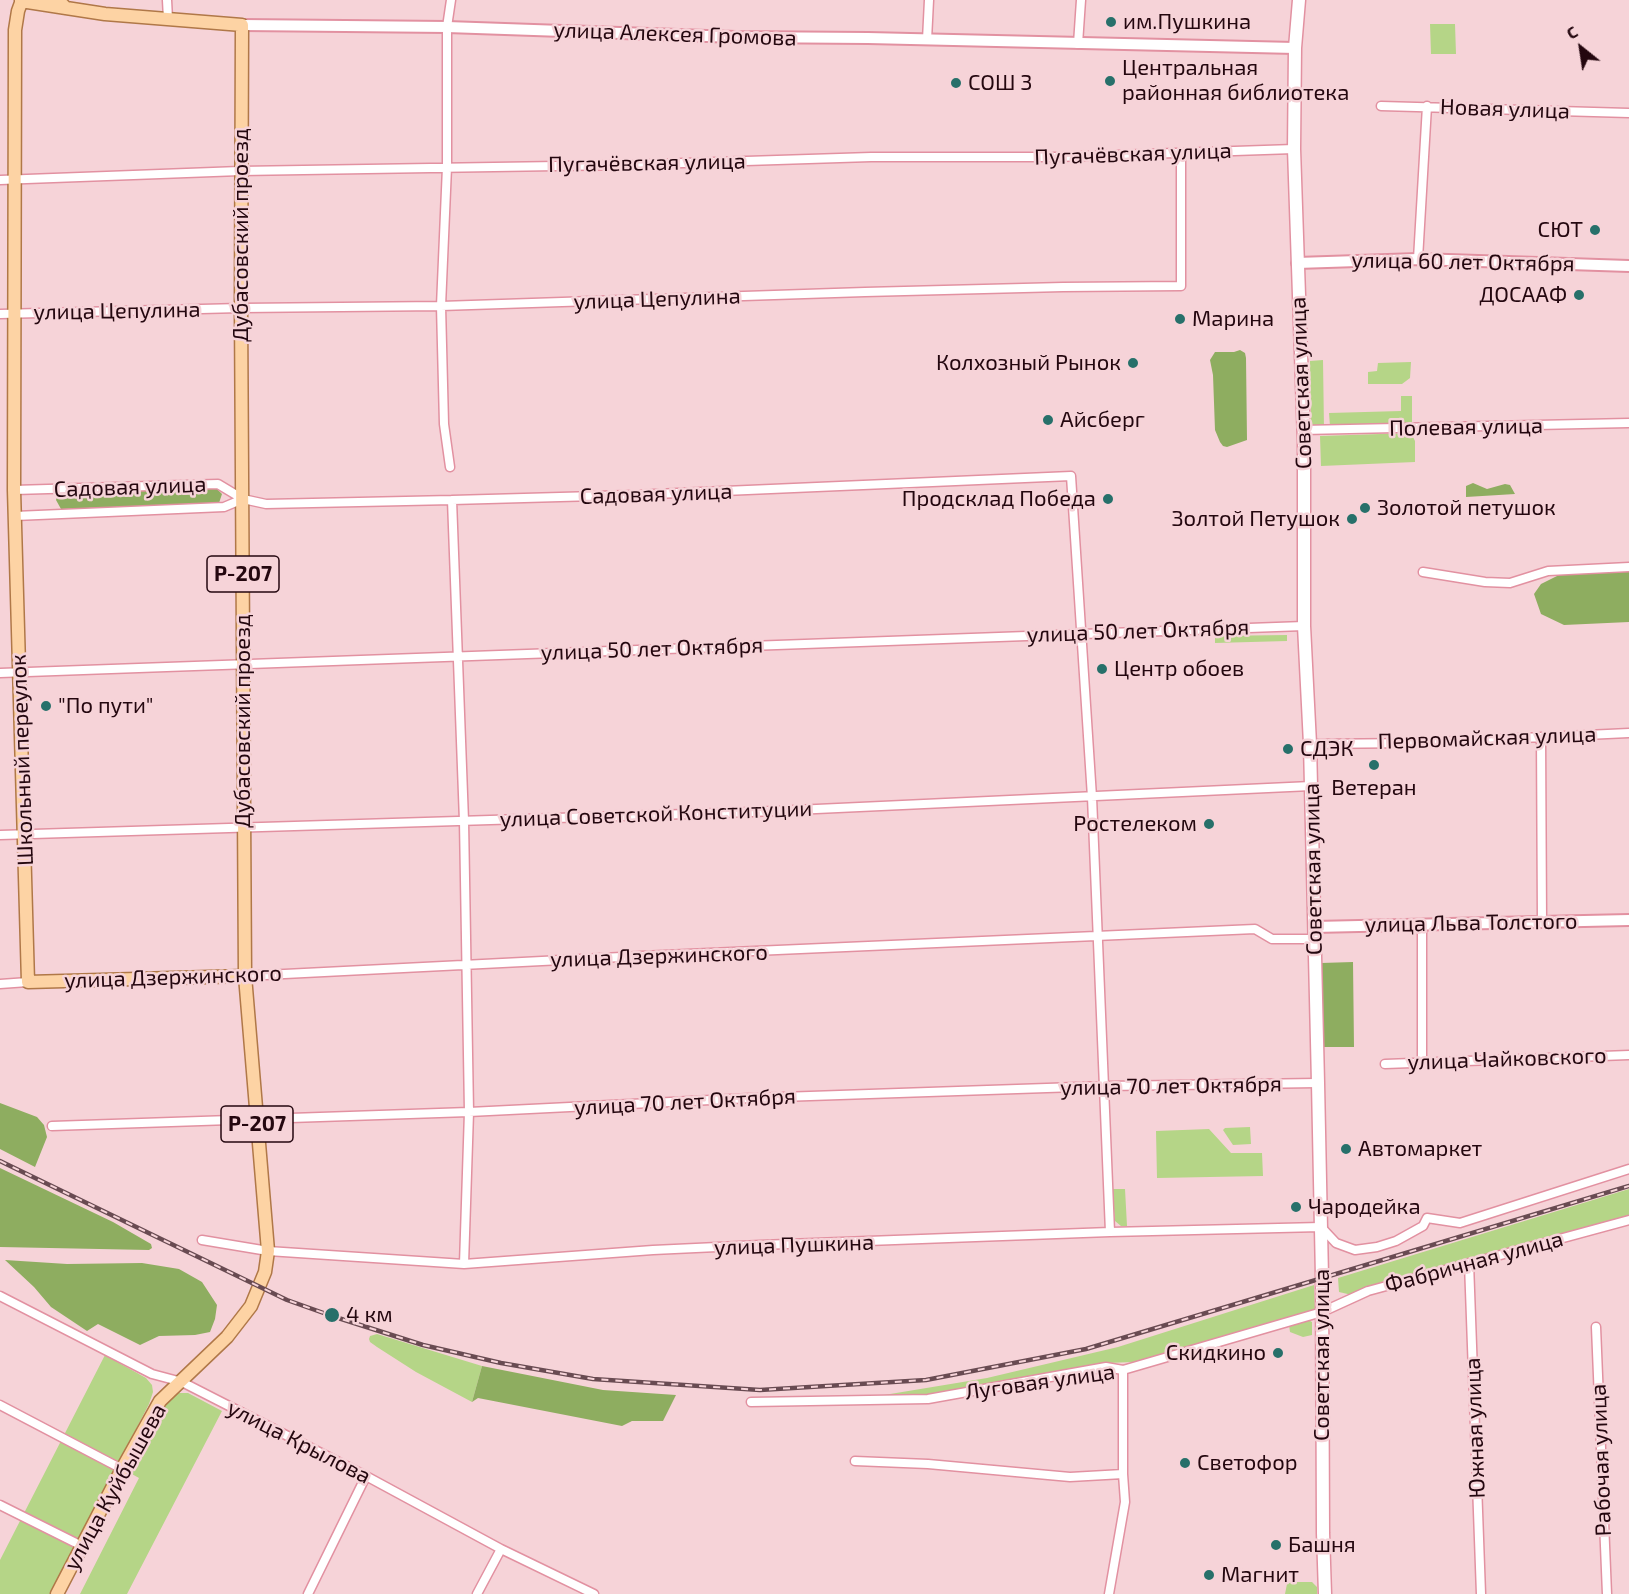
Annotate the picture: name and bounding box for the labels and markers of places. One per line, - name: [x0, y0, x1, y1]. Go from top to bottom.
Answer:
- place label: им.Пушкина: [1123, 9, 1251, 35]
- marker: им.Пушкина: [1104, 15, 1118, 29]
- place label: Центральная районная библиотека: [1122, 55, 1349, 106]
- place label: СОШ 3: [968, 70, 1033, 96]
- marker: Центральная районная библиотека: [1103, 74, 1117, 88]
- marker: СОШ 3: [949, 76, 963, 90]
- place label: СЮТ: [1538, 217, 1583, 243]
- marker: СЮТ: [1588, 223, 1602, 237]
- place label: ДОСААФ: [1479, 282, 1567, 308]
- marker: ДОСААФ: [1572, 288, 1586, 302]
- place label: Марина: [1192, 306, 1274, 332]
- marker: Марина: [1173, 312, 1187, 326]
- place label: Колхозный Рынок: [936, 350, 1121, 376]
- marker: Колхозный Рынок: [1126, 356, 1140, 370]
- place label: Айсберг: [1060, 407, 1145, 433]
- marker: Айсберг: [1041, 413, 1055, 427]
- place label: Продсклад Победа: [902, 486, 1096, 512]
- marker: Продсклад Победа: [1101, 492, 1115, 506]
- place label: Золотой петушок: [1377, 495, 1556, 521]
- marker: Золотой петушок: [1358, 501, 1372, 515]
- place label: Золтой Петушок: [1171, 506, 1340, 532]
- marker: Золтой Петушок: [1345, 512, 1359, 526]
- place label: Центр обоев: [1114, 656, 1244, 682]
- marker: Центр обоев: [1095, 662, 1109, 676]
- place label: "По пути": [58, 693, 154, 719]
- marker: "По пути": [39, 699, 53, 713]
- place label: СДЭК: [1300, 736, 1354, 762]
- marker: СДЭК: [1281, 742, 1295, 756]
- marker: Ветеран: [1367, 758, 1381, 772]
- place label: Ветеран: [1331, 775, 1417, 801]
- place label: Ростелеком: [1073, 811, 1197, 837]
- marker: Ростелеком: [1202, 817, 1216, 831]
- place label: Автомаркет: [1358, 1136, 1482, 1162]
- marker: Автомаркет: [1339, 1142, 1353, 1156]
- place label: Чародейка: [1308, 1194, 1421, 1220]
- marker: Чародейка: [1289, 1200, 1303, 1214]
- place label: 4 км: [346, 1302, 393, 1328]
- marker: 4 км: [323, 1306, 341, 1324]
- place label: Скидкино: [1166, 1340, 1266, 1366]
- marker: Скидкино: [1271, 1346, 1285, 1360]
- place label: Светофор: [1197, 1450, 1298, 1476]
- marker: Светофор: [1178, 1456, 1192, 1470]
- place label: Башня: [1288, 1532, 1356, 1558]
- marker: Башня: [1269, 1538, 1283, 1552]
- place label: Магнит: [1221, 1562, 1299, 1588]
- marker: Магнит: [1202, 1568, 1216, 1582]

